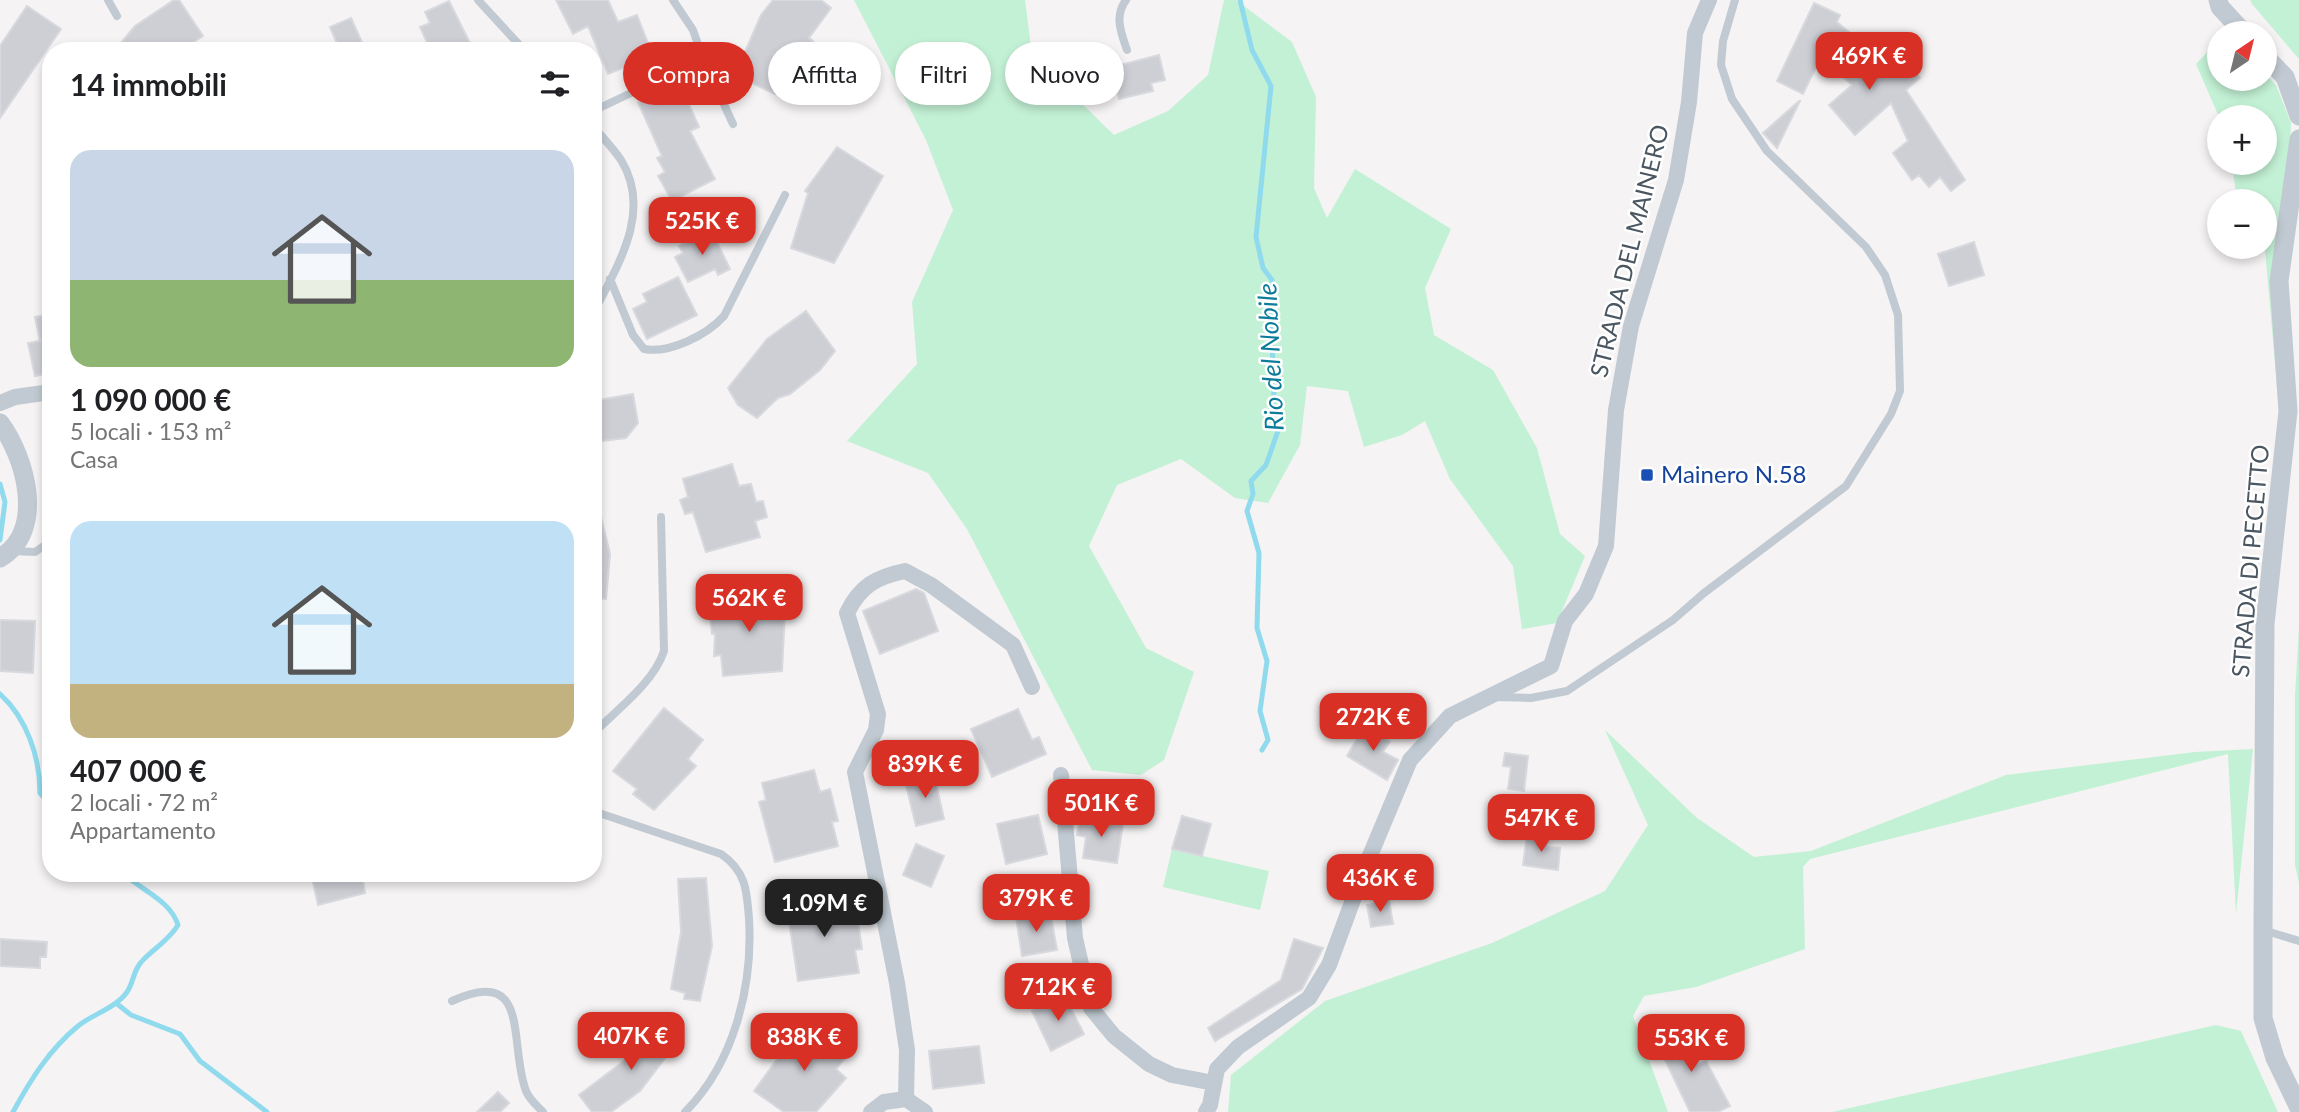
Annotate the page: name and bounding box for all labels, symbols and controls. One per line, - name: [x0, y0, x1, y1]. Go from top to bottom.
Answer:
- north arrow: [2207, 21, 2277, 91]
- map controls: [2207, 21, 2277, 259]
- pin: 469K €: [1812, 32, 1926, 92]
- text: 469K €: [1832, 41, 1906, 69]
- chip: Compra: [623, 42, 754, 105]
- chip: Affitta: [768, 42, 881, 105]
- chip: Filtri: [895, 42, 991, 105]
- chip: Nuovo: [1005, 42, 1124, 105]
- icon: filters: [536, 65, 574, 103]
- text: 14 immobili: [70, 66, 227, 102]
- button: +: [2207, 105, 2277, 175]
- street label: STRADA DEL MAINERO: [1583, 121, 1674, 380]
- button: −: [2207, 189, 2277, 259]
- icon: home: [259, 196, 385, 322]
- pin: 525K €: [645, 198, 759, 257]
- text: 525K €: [665, 206, 739, 234]
- water label: Rio del Nobile: [1250, 282, 1290, 432]
- text: 1 090 000 €: [70, 381, 231, 417]
- text: 5 locali · 153 m²: [70, 417, 231, 445]
- street label: STRADA DI PECETTO: [2225, 443, 2274, 678]
- text: Casa: [70, 445, 118, 473]
- place label: Mainero N.58: [1661, 459, 1807, 488]
- marker: Mainero N.58: [1639, 467, 1655, 483]
- icon: home: [259, 567, 385, 693]
- pin: 562K €: [692, 574, 806, 634]
- text: 562K €: [712, 583, 786, 611]
- pin: 272K €: [1316, 694, 1430, 753]
- text: 272K €: [1336, 702, 1410, 730]
- pin: 839K €: [868, 740, 982, 800]
- text: 839K €: [888, 749, 962, 777]
- text: 407 000 €: [70, 752, 206, 788]
- pin: 501K €: [1044, 780, 1158, 839]
- text: 2 locali · 72 m²: [70, 788, 218, 816]
- text: 501K €: [1064, 788, 1138, 816]
- pin: 547K €: [1484, 794, 1598, 854]
- text: 547K €: [1504, 803, 1578, 831]
- text: Appartamento: [70, 816, 216, 844]
- pin: 436K €: [1323, 855, 1437, 914]
- text: 436K €: [1343, 863, 1417, 891]
- pin: 379K €: [979, 874, 1093, 934]
- pin: 1.09M €: [759, 880, 889, 939]
- text: 379K €: [999, 883, 1073, 911]
- text: 1.09M €: [781, 888, 867, 916]
- pin: 712K €: [1001, 964, 1115, 1023]
- text: 712K €: [1021, 972, 1095, 1000]
- pin: 407K €: [574, 1012, 688, 1072]
- pin: 838K €: [747, 1014, 861, 1073]
- pin: 553K €: [1634, 1014, 1748, 1074]
- text: 407K €: [594, 1021, 668, 1049]
- text: 838K €: [767, 1022, 841, 1050]
- text: 553K €: [1654, 1023, 1728, 1051]

